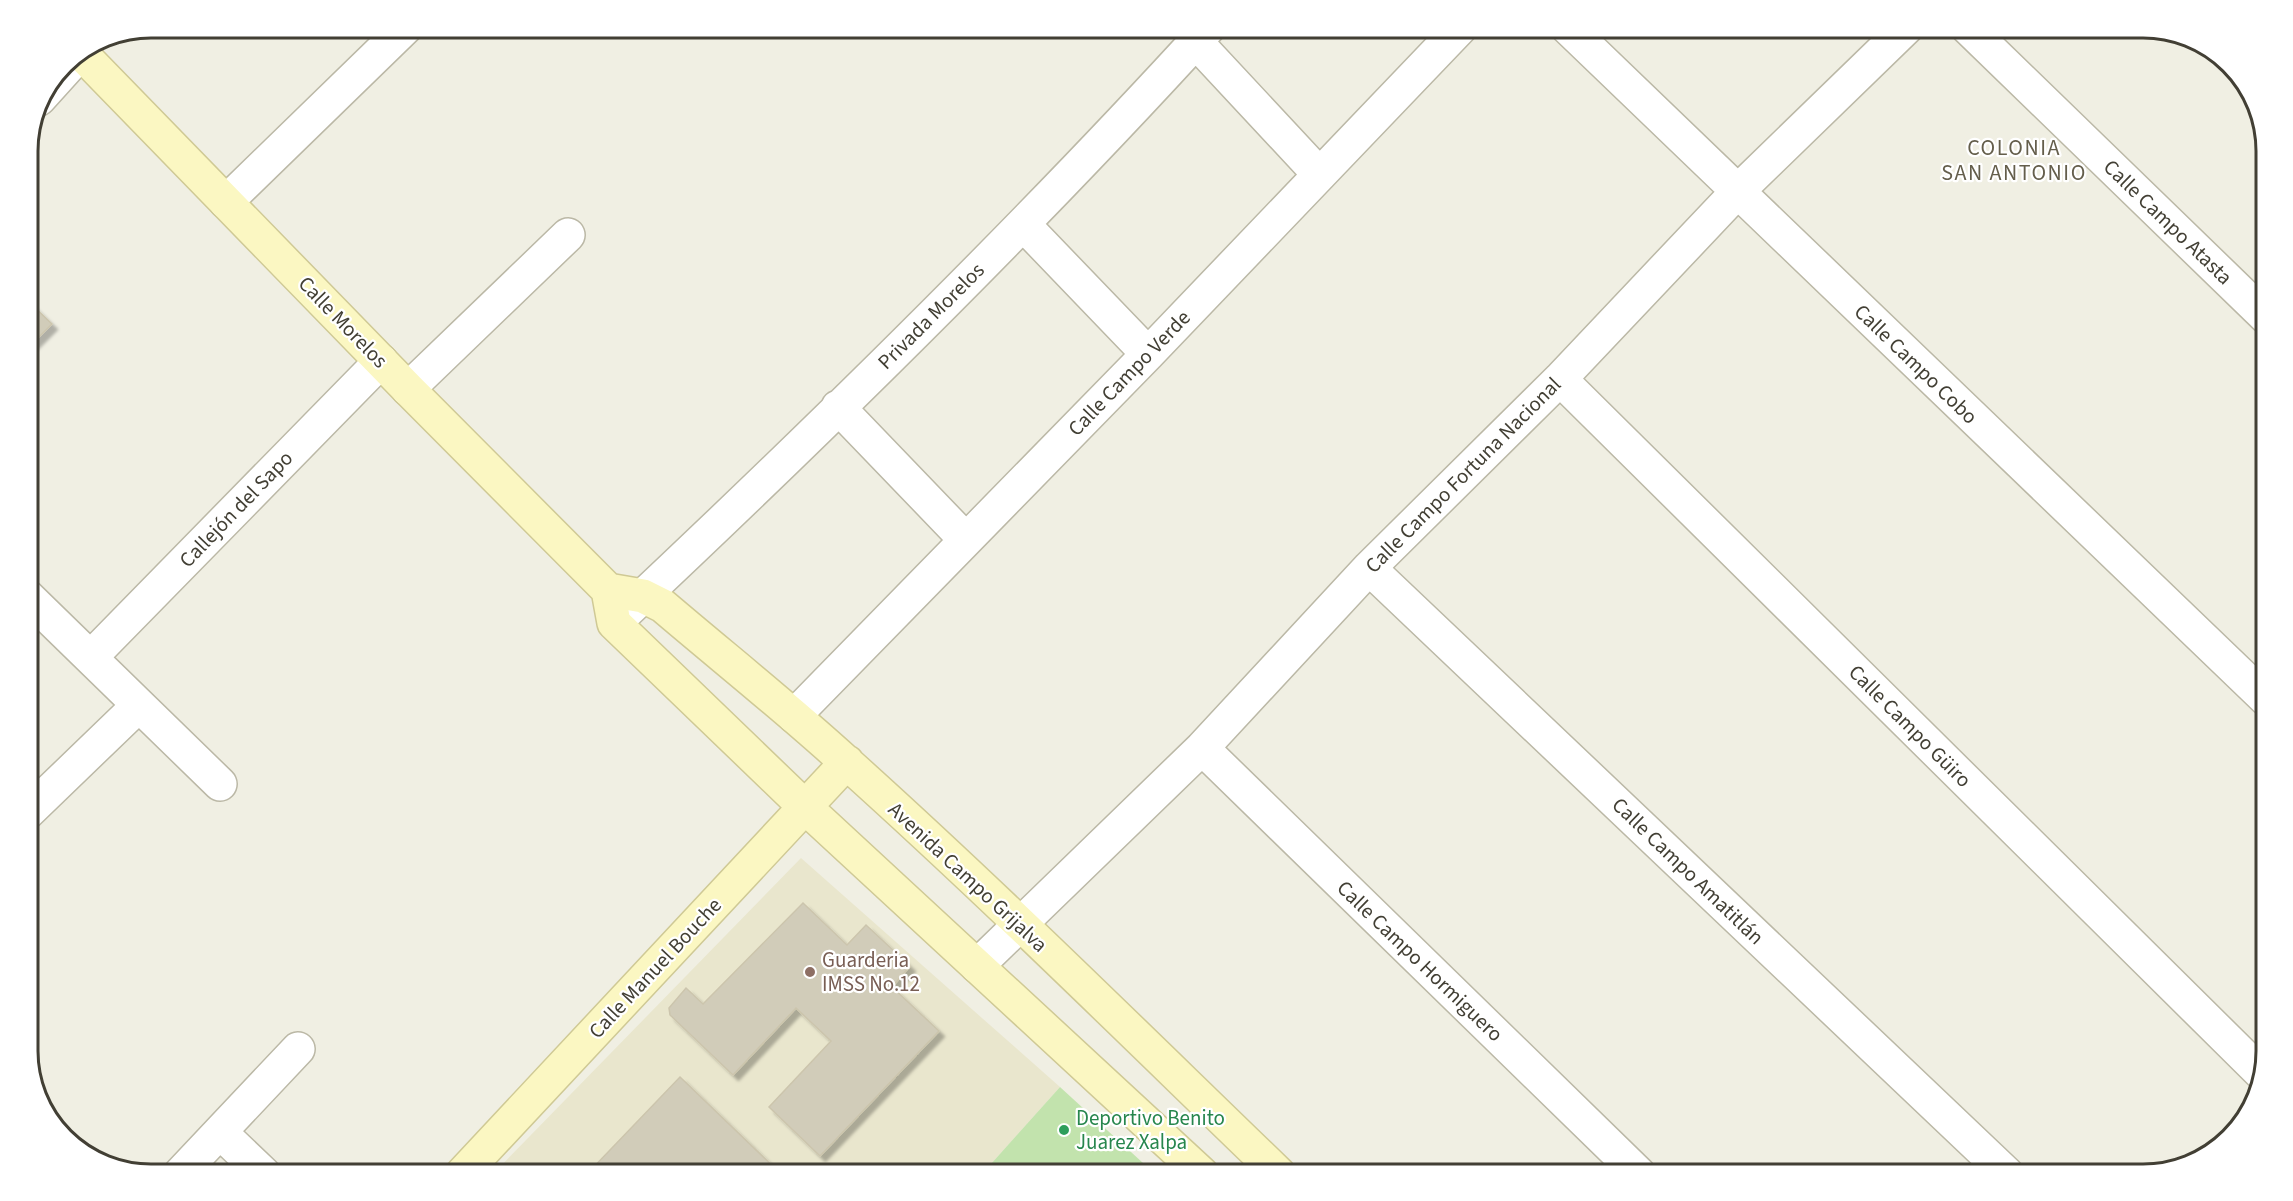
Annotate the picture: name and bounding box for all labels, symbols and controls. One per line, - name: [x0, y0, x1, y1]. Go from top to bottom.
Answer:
- district label: COLONIA SAN ANTONIO: [1941, 132, 2087, 189]
- street label: Calle Campo Atasta: [2097, 152, 2239, 292]
- street label: Privada Morelos: [871, 256, 991, 376]
- street label: Calle Morelos: [291, 269, 395, 375]
- street label: Calle Campo Cobo: [1847, 297, 1985, 431]
- street label: Calle Campo Verde: [1061, 303, 1197, 443]
- street label: Calle Campo Fortuna Nacional: [1358, 370, 1568, 580]
- street label: Callejón del Sapo: [172, 444, 300, 574]
- street label: Calle Campo Güiro: [1842, 658, 1978, 794]
- street label: Calle Campo Amatitlán: [1605, 790, 1771, 952]
- street label: Avenida Campo Grijalva: [882, 795, 1054, 959]
- street label: Calle Campo Hormiguero: [1330, 873, 1510, 1049]
- street label: Calle Manuel Bouche: [582, 891, 728, 1045]
- place label: Guarderia IMSS No.12: [822, 945, 920, 999]
- marker: Guarderia IMSS No.12: [803, 965, 817, 979]
- place label: Deportivo Benito Juarez Xalpa: [1076, 1103, 1225, 1157]
- marker: Deportivo Benito Juarez Xalpa: [1057, 1123, 1071, 1137]

